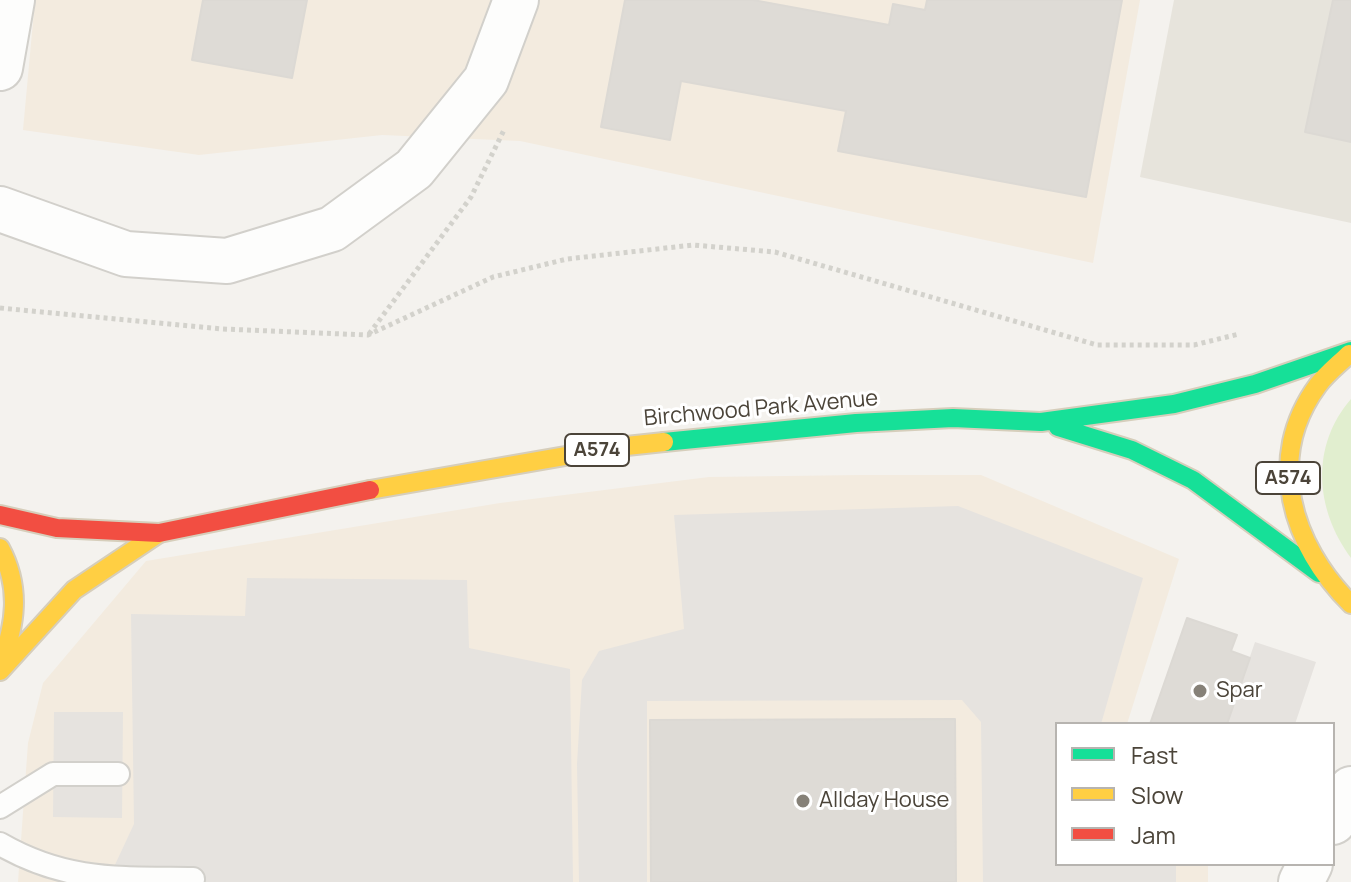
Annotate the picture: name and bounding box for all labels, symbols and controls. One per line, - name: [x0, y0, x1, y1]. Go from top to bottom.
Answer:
- street label: Birchwood Park Avenue: [643, 386, 879, 432]
- road number: A574: [565, 434, 629, 466]
- road number: A574: [1256, 462, 1320, 494]
- place label: Spar: [1216, 678, 1263, 704]
- marker: Spar: [1191, 682, 1209, 700]
- legend: [1055, 722, 1335, 866]
- text: Fast: [1131, 738, 1178, 771]
- text: Slow: [1131, 778, 1184, 811]
- place label: Allday House: [819, 788, 949, 814]
- marker: Allday House: [794, 792, 812, 810]
- text: Jam: [1131, 818, 1176, 851]

